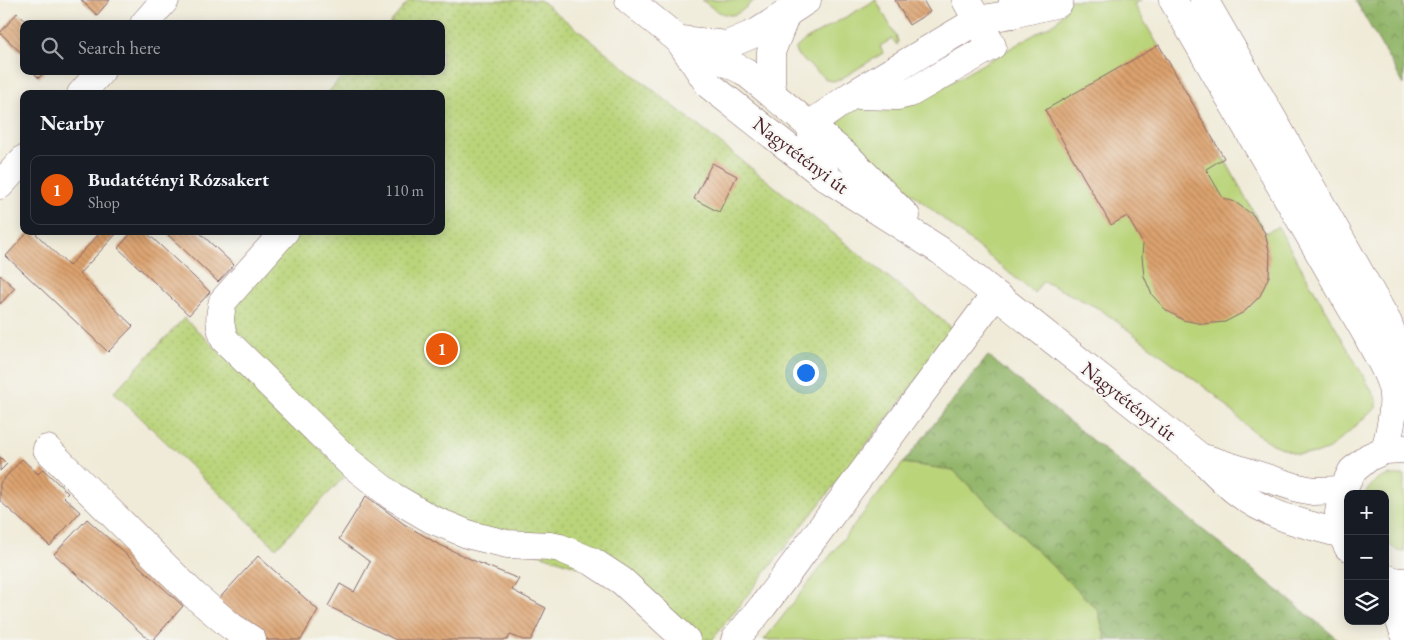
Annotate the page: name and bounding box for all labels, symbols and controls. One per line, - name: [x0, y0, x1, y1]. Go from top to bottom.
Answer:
- search box: [20, 20, 445, 75]
- icon: search: [38, 34, 66, 62]
- text: Search here: [78, 35, 160, 60]
- text: Nearby: [40, 109, 104, 136]
- street label: Nagytétényi út: [748, 110, 855, 200]
- text: Budatétényi Rózsakert: [88, 167, 269, 192]
- text: 1: [53, 180, 61, 201]
- text: 110 m: [385, 180, 424, 201]
- text: Shop: [88, 192, 120, 213]
- pin: 1: [426, 330, 458, 368]
- street label: Nagytétényi út: [1076, 356, 1182, 447]
- your location: [793, 360, 819, 386]
- map controls: [1344, 490, 1389, 625]
- button: +: [1344, 490, 1389, 535]
- button: −: [1344, 535, 1389, 580]
- button: layers: [1344, 580, 1389, 625]

